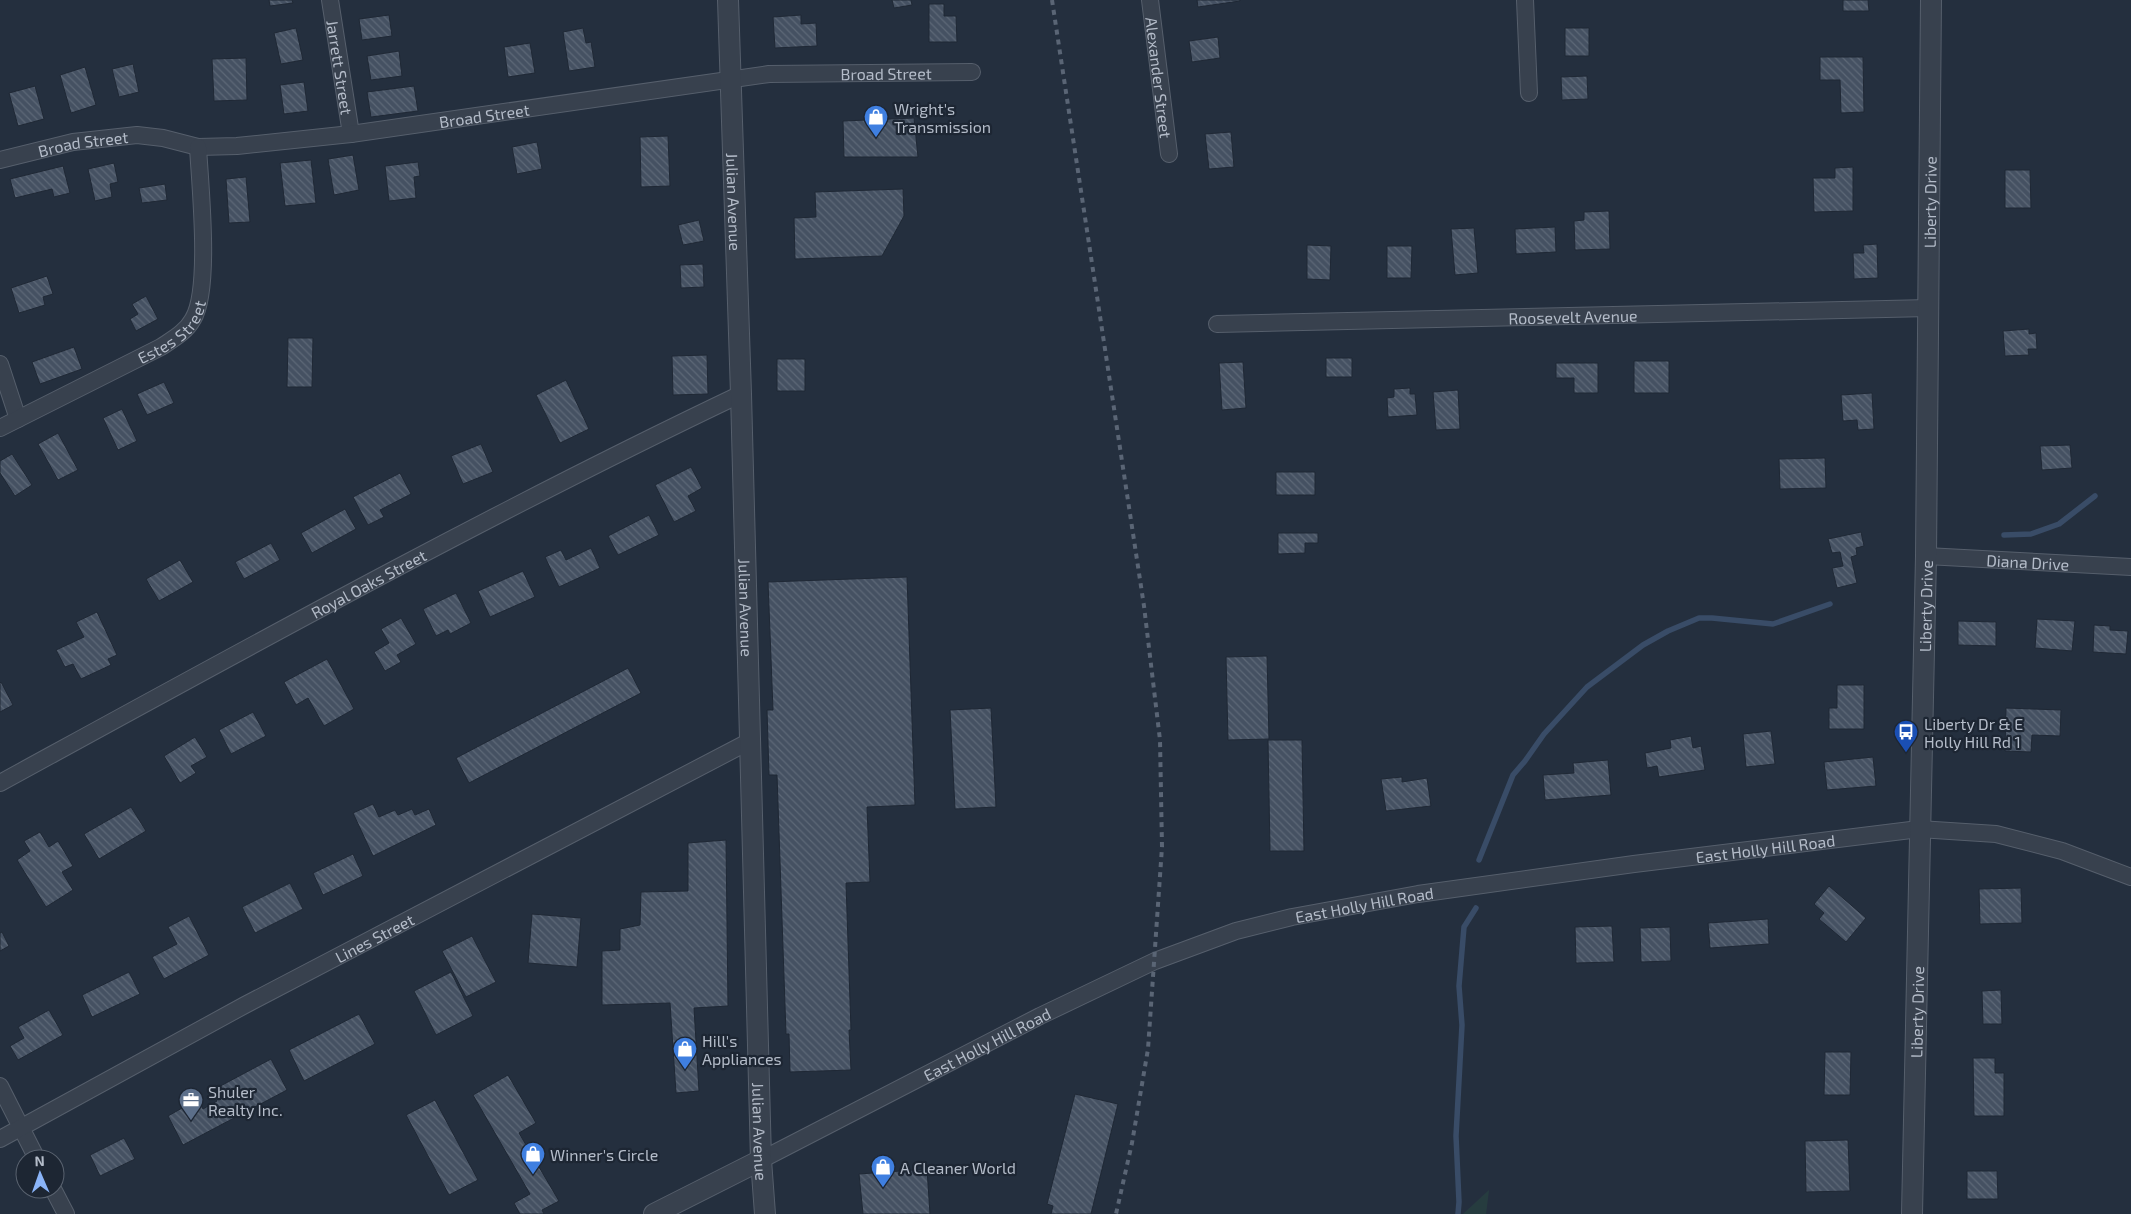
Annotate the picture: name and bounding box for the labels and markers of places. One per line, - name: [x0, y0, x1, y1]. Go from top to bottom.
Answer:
- place label: Wright's Transmission: [894, 99, 991, 136]
- shop icon: Wright's Transmission: [863, 104, 889, 138]
- place label: Liberty Dr & E Holly Hill Rd 1: [1924, 714, 2023, 751]
- bus stop icon: Liberty Dr & E Holly Hill Rd 1: [1893, 719, 1919, 753]
- place label: Hill's Appliances: [702, 1031, 782, 1068]
- shop icon: Hill's Appliances: [672, 1036, 698, 1070]
- place label: Shuler Realty Inc.: [208, 1082, 283, 1119]
- office icon: Shuler Realty Inc.: [178, 1087, 204, 1121]
- shop icon: Winner's Circle: [520, 1141, 546, 1175]
- place label: Winner's Circle: [550, 1145, 658, 1164]
- shop icon: A Cleaner World: [870, 1154, 896, 1188]
- place label: A Cleaner World: [900, 1158, 1016, 1177]

